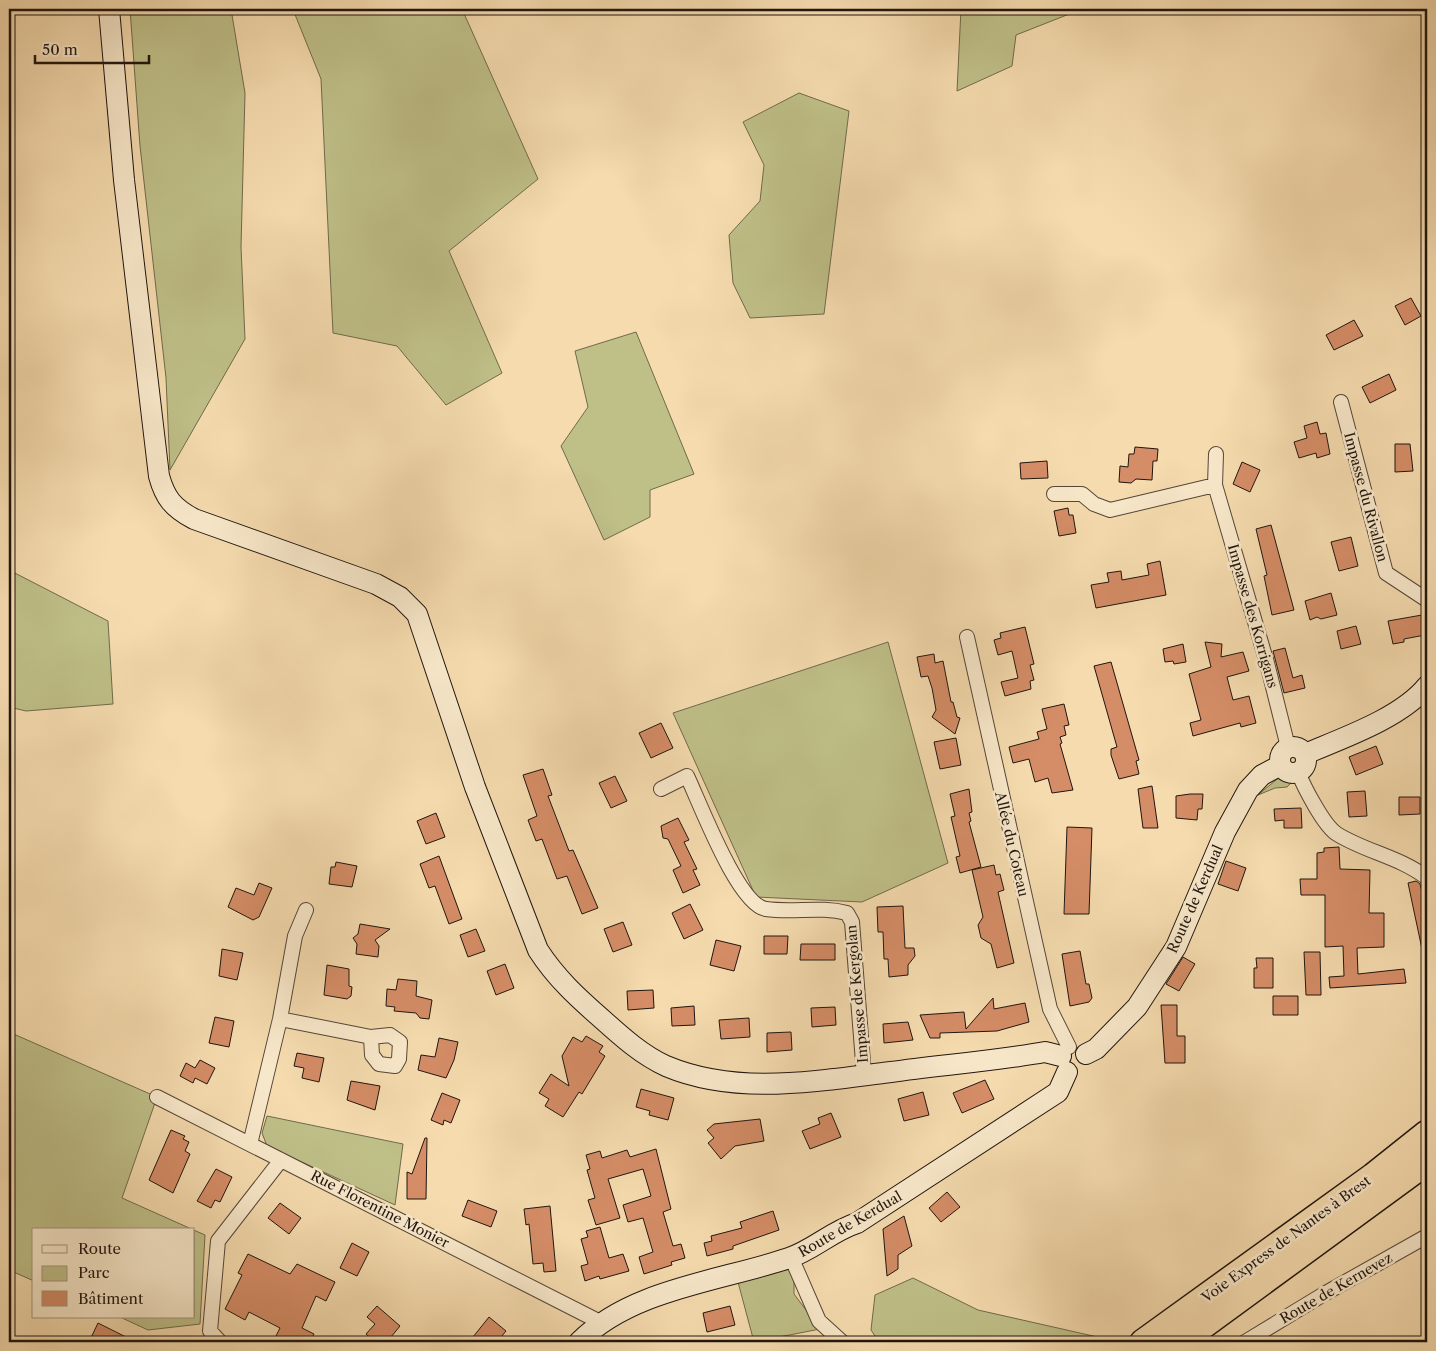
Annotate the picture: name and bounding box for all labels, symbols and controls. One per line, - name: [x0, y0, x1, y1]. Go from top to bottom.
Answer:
- scale bar: [35, 32, 149, 64]
- text: 50 m: [42, 40, 78, 59]
- street label: Impasse du Rivallon: [1340, 430, 1392, 564]
- street label: Impasse des Korrigans: [1224, 542, 1282, 690]
- street label: Allée du Coteau: [991, 789, 1033, 899]
- street label: Route de Kerdual: [1163, 842, 1227, 956]
- street label: Impasse de Kergolan: [842, 924, 872, 1064]
- street label: Rue Florentine Monier: [308, 1166, 452, 1252]
- street label: Voie Express de Nantes à Brest: [1197, 1172, 1374, 1307]
- street label: Route de Kerdual: [795, 1187, 905, 1261]
- legend: [32, 1228, 195, 1318]
- text: Route: [78, 1239, 121, 1258]
- street label: Route de Kernevez: [1277, 1249, 1395, 1327]
- text: Parc: [78, 1263, 110, 1282]
- text: Bâtiment: [78, 1289, 144, 1308]

